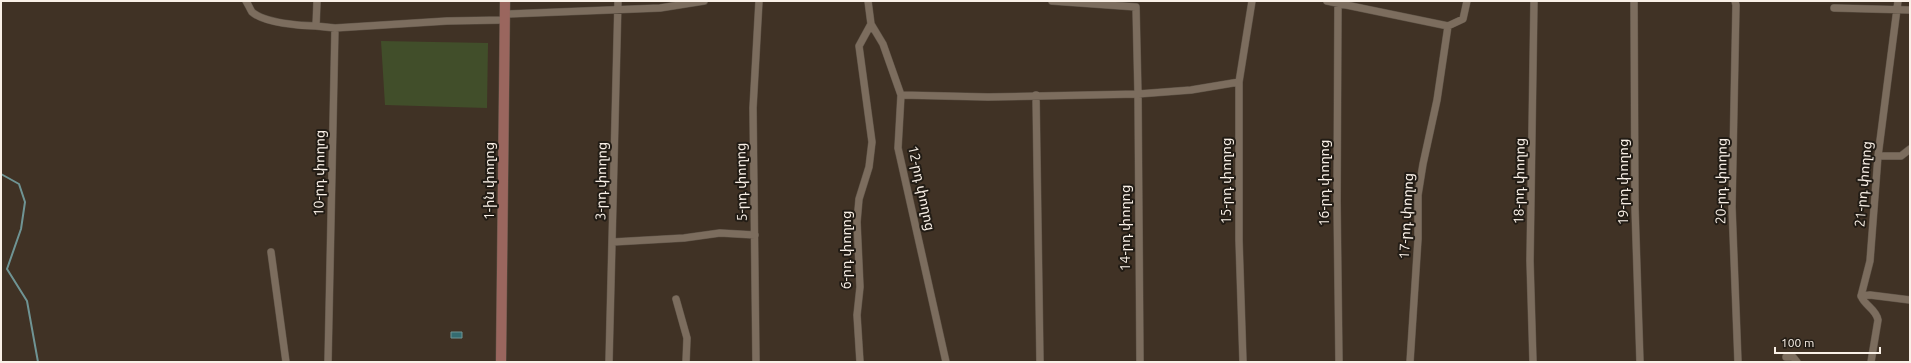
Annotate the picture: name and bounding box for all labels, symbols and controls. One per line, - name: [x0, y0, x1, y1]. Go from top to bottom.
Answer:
- street label: 10-րդ փողոց: [310, 130, 328, 216]
- street label: 15-րդ փողոց: [1218, 138, 1234, 224]
- street label: 18-րդ փողոց: [1510, 138, 1528, 224]
- street label: 20-րդ փողոց: [1712, 138, 1730, 224]
- street label: 19-րդ փողոց: [1615, 139, 1631, 225]
- street label: 16-րդ փողոց: [1316, 140, 1332, 226]
- street label: 21-րդ փողոց: [1851, 140, 1875, 228]
- street label: 1-ին փողոց: [481, 142, 497, 220]
- street label: 3-րդ փողոց: [592, 142, 610, 220]
- street label: 5-րդ փողոց: [732, 143, 750, 221]
- street label: 12-րդ փողոց: [905, 144, 939, 232]
- street label: 17-րդ փողոց: [1396, 172, 1416, 260]
- street label: 14-րդ փողոց: [1117, 185, 1133, 271]
- street label: 6-րդ փողոց: [838, 211, 854, 289]
- scale bar: [1775, 329, 1880, 355]
- text: 100 m: [1781, 336, 1814, 349]

